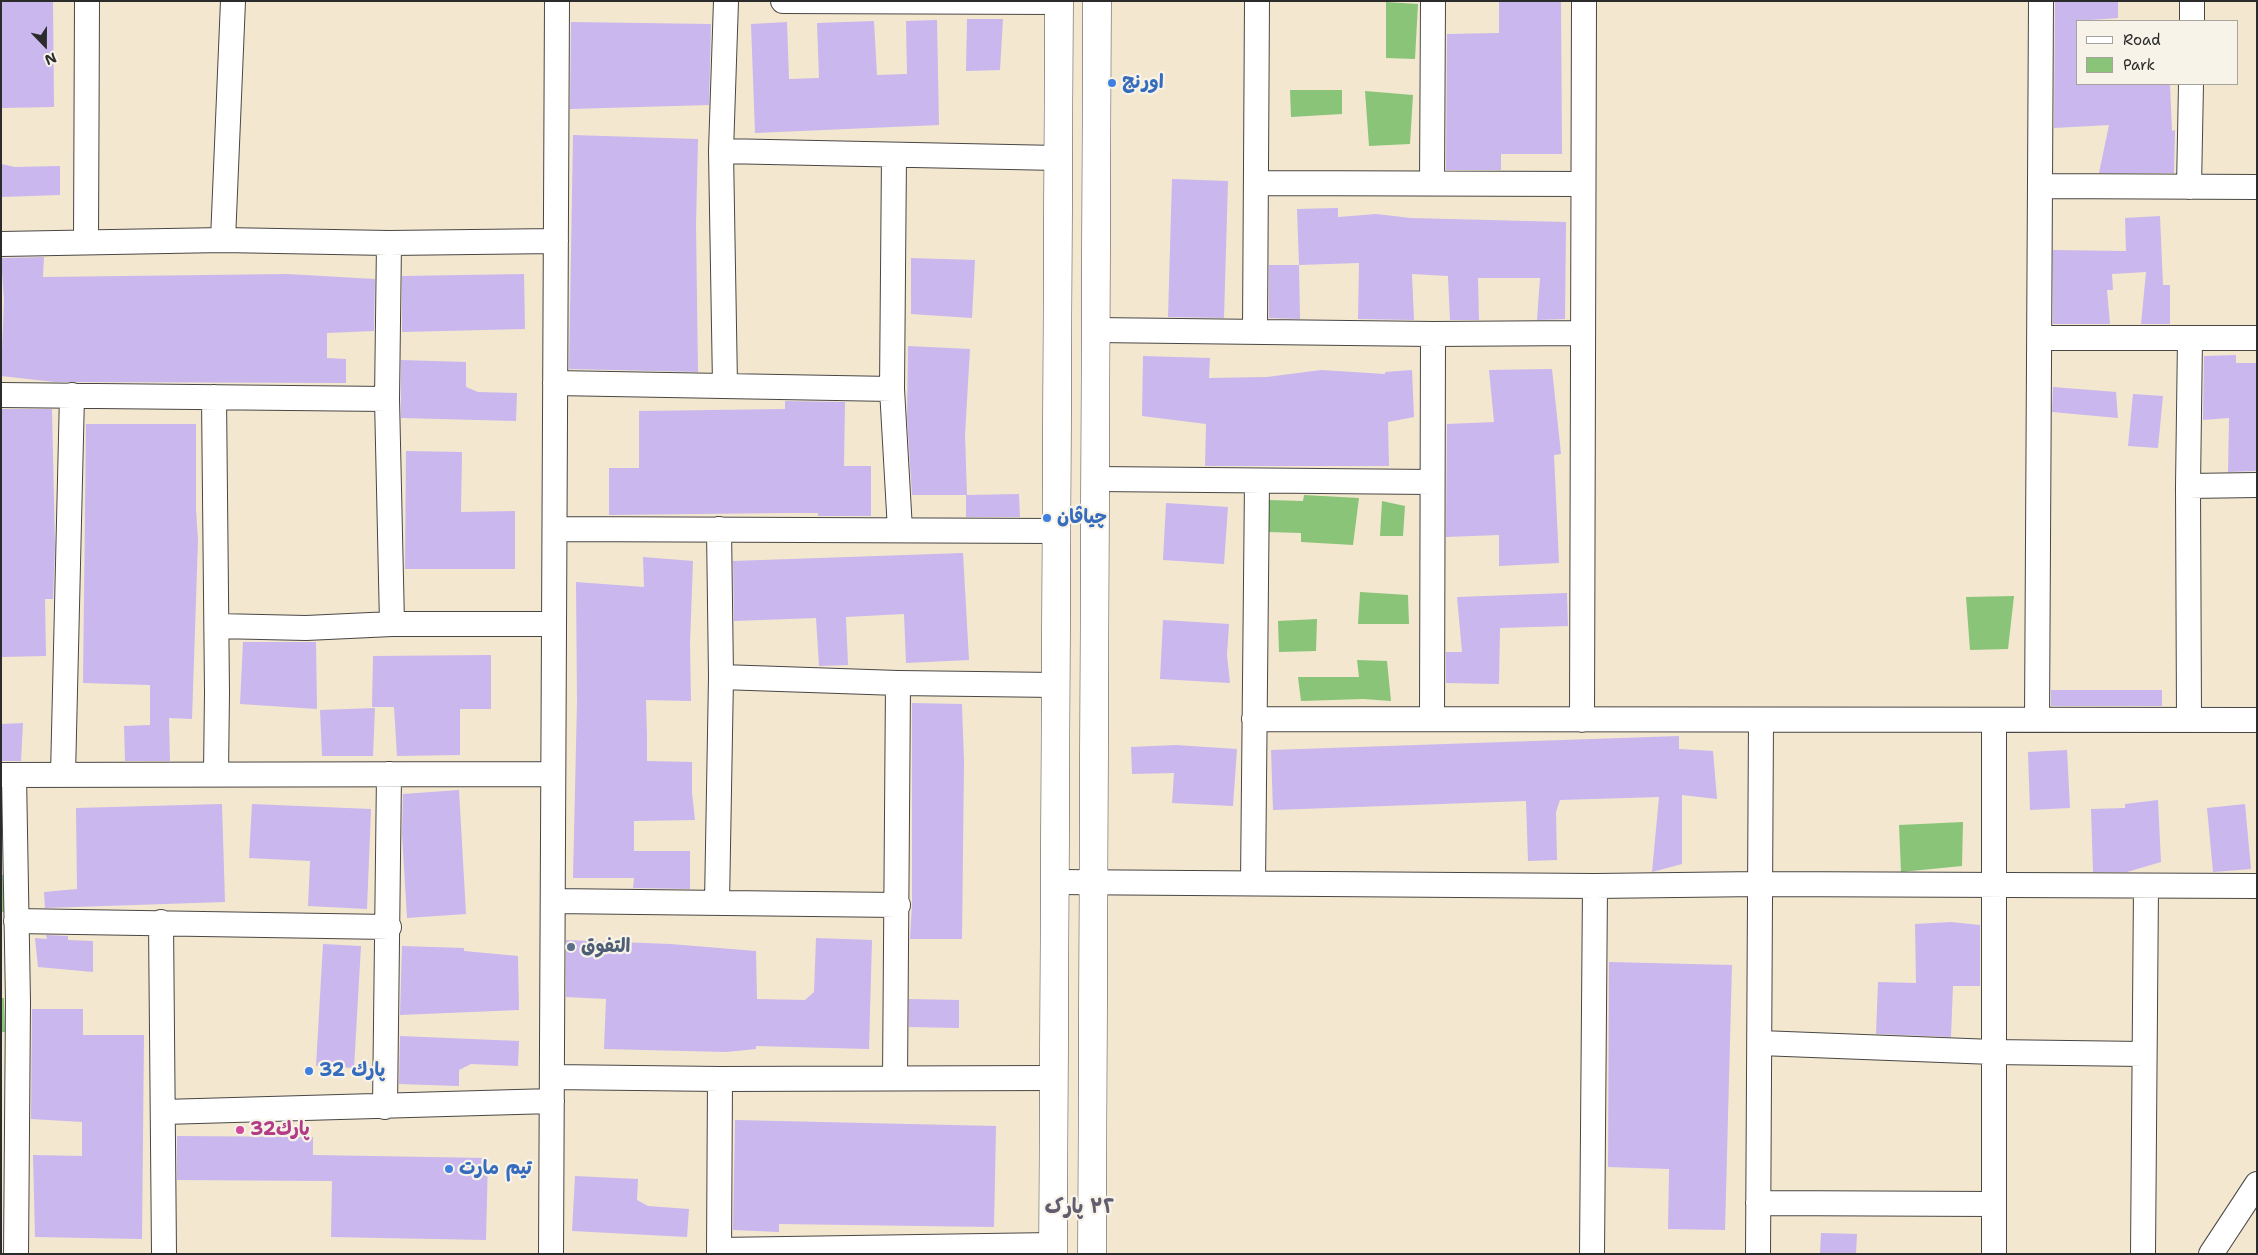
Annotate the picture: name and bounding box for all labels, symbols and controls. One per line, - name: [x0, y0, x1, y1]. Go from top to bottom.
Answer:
- north arrow: [20, 20, 70, 70]
- legend: [2076, 20, 2238, 85]
- text: Road: [2123, 30, 2161, 50]
- text: N: [42, 48, 59, 69]
- text: Park: [2123, 55, 2155, 75]
- place label: اورنج: [1122, 72, 1164, 94]
- marker: اورنج: [1106, 77, 1118, 89]
- place label: چياڤان: [1057, 507, 1107, 529]
- marker: چياڤان: [1041, 512, 1053, 524]
- place label: التفوق: [581, 936, 630, 958]
- marker: التفوق: [565, 941, 577, 953]
- place label: 32 پارك: [319, 1060, 385, 1082]
- marker: 32 پارك: [303, 1065, 315, 1077]
- place label: 32پارك: [250, 1119, 310, 1141]
- marker: 32پارك: [234, 1124, 246, 1136]
- place label: تيم مارت: [459, 1158, 532, 1180]
- marker: تيم مارت: [443, 1163, 455, 1175]
- district label: ٣٢ پارک: [1045, 1196, 1115, 1220]

